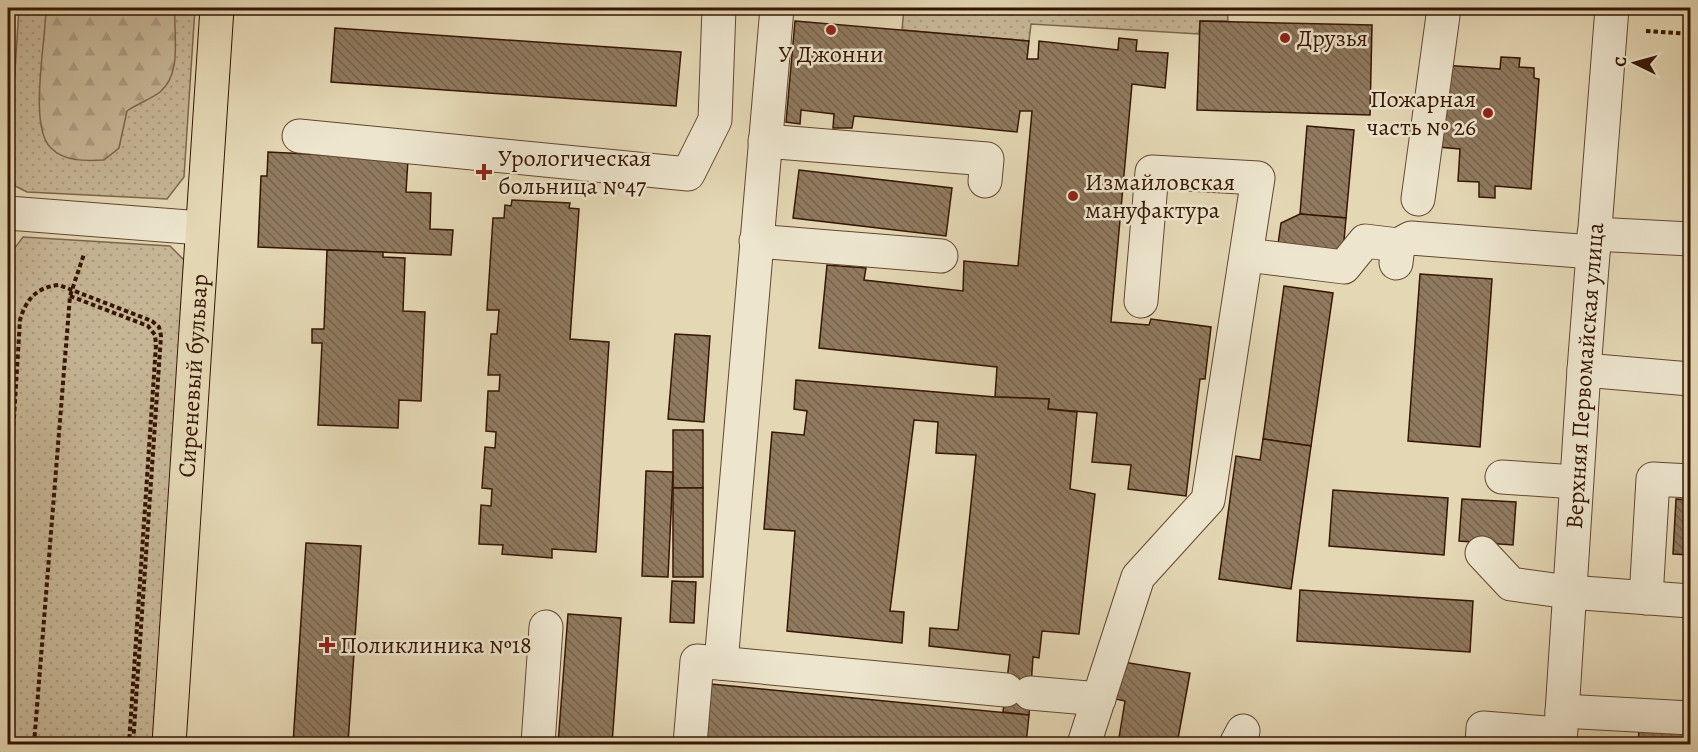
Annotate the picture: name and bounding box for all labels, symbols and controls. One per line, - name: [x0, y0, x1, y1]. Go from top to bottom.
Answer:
- place label: Друзья: [1297, 22, 1368, 54]
- marker: У Джонни: [824, 23, 838, 37]
- marker: Друзья: [1278, 31, 1292, 45]
- north arrow: [1605, 33, 1665, 93]
- place label: У Джонни: [778, 38, 884, 70]
- text: С: [1610, 56, 1632, 68]
- place label: Пожарная часть № 26: [1367, 83, 1476, 143]
- marker: Пожарная часть № 26: [1481, 106, 1495, 120]
- place label: Урологическая больница №47: [498, 142, 651, 202]
- marker: Урологическая больница №47: [475, 163, 493, 181]
- place label: Измайловская мануфактура: [1085, 166, 1235, 226]
- marker: Измайловская мануфактура: [1066, 189, 1080, 203]
- street label: Верхняя Первомайская улица: [1558, 221, 1611, 530]
- street label: Сиреневый бульвар: [170, 273, 216, 479]
- place label: Поликлиника №18: [340, 629, 532, 661]
- marker: Поликлиника №18: [318, 636, 336, 654]

